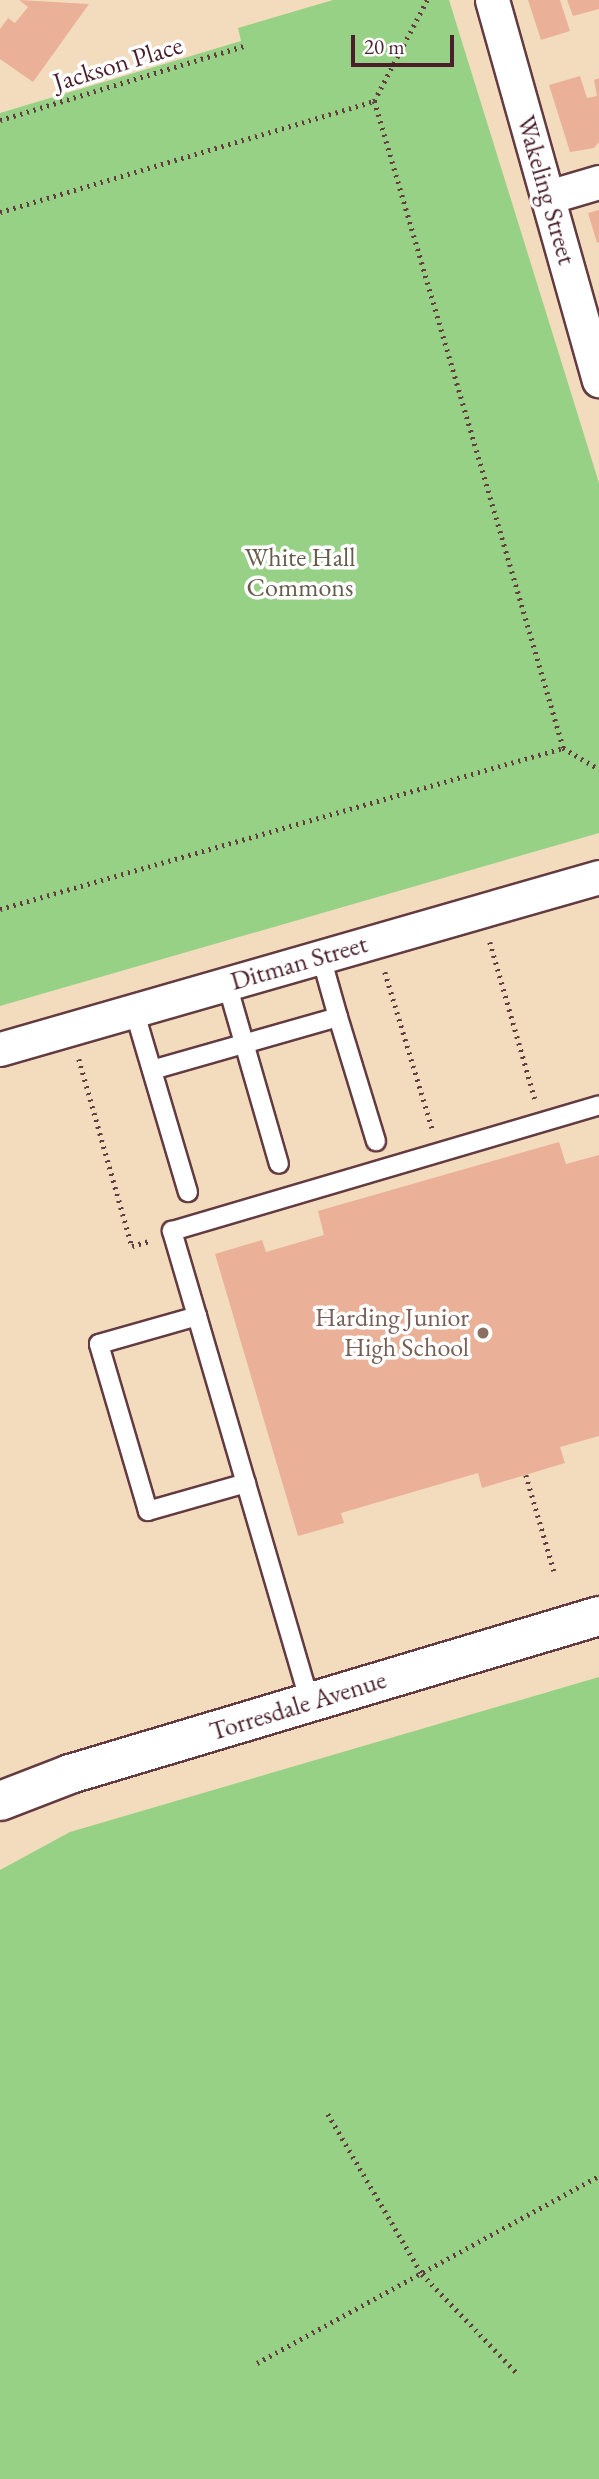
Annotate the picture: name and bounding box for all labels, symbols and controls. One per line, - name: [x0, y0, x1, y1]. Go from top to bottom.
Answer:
- scale bar: [354, 21, 457, 65]
- street label: Jackson Place: [50, 30, 186, 98]
- text: 20 m: [364, 33, 405, 60]
- street label: Wakeling Street: [510, 112, 582, 268]
- park label: White Hall Commons: [245, 542, 355, 604]
- street label: Ditman Street: [227, 929, 371, 997]
- place label: Harding Junior High School: [315, 1302, 469, 1364]
- marker: Harding Junior High School: [475, 1325, 491, 1341]
- street label: Torresdale Avenue: [206, 1664, 390, 1748]

